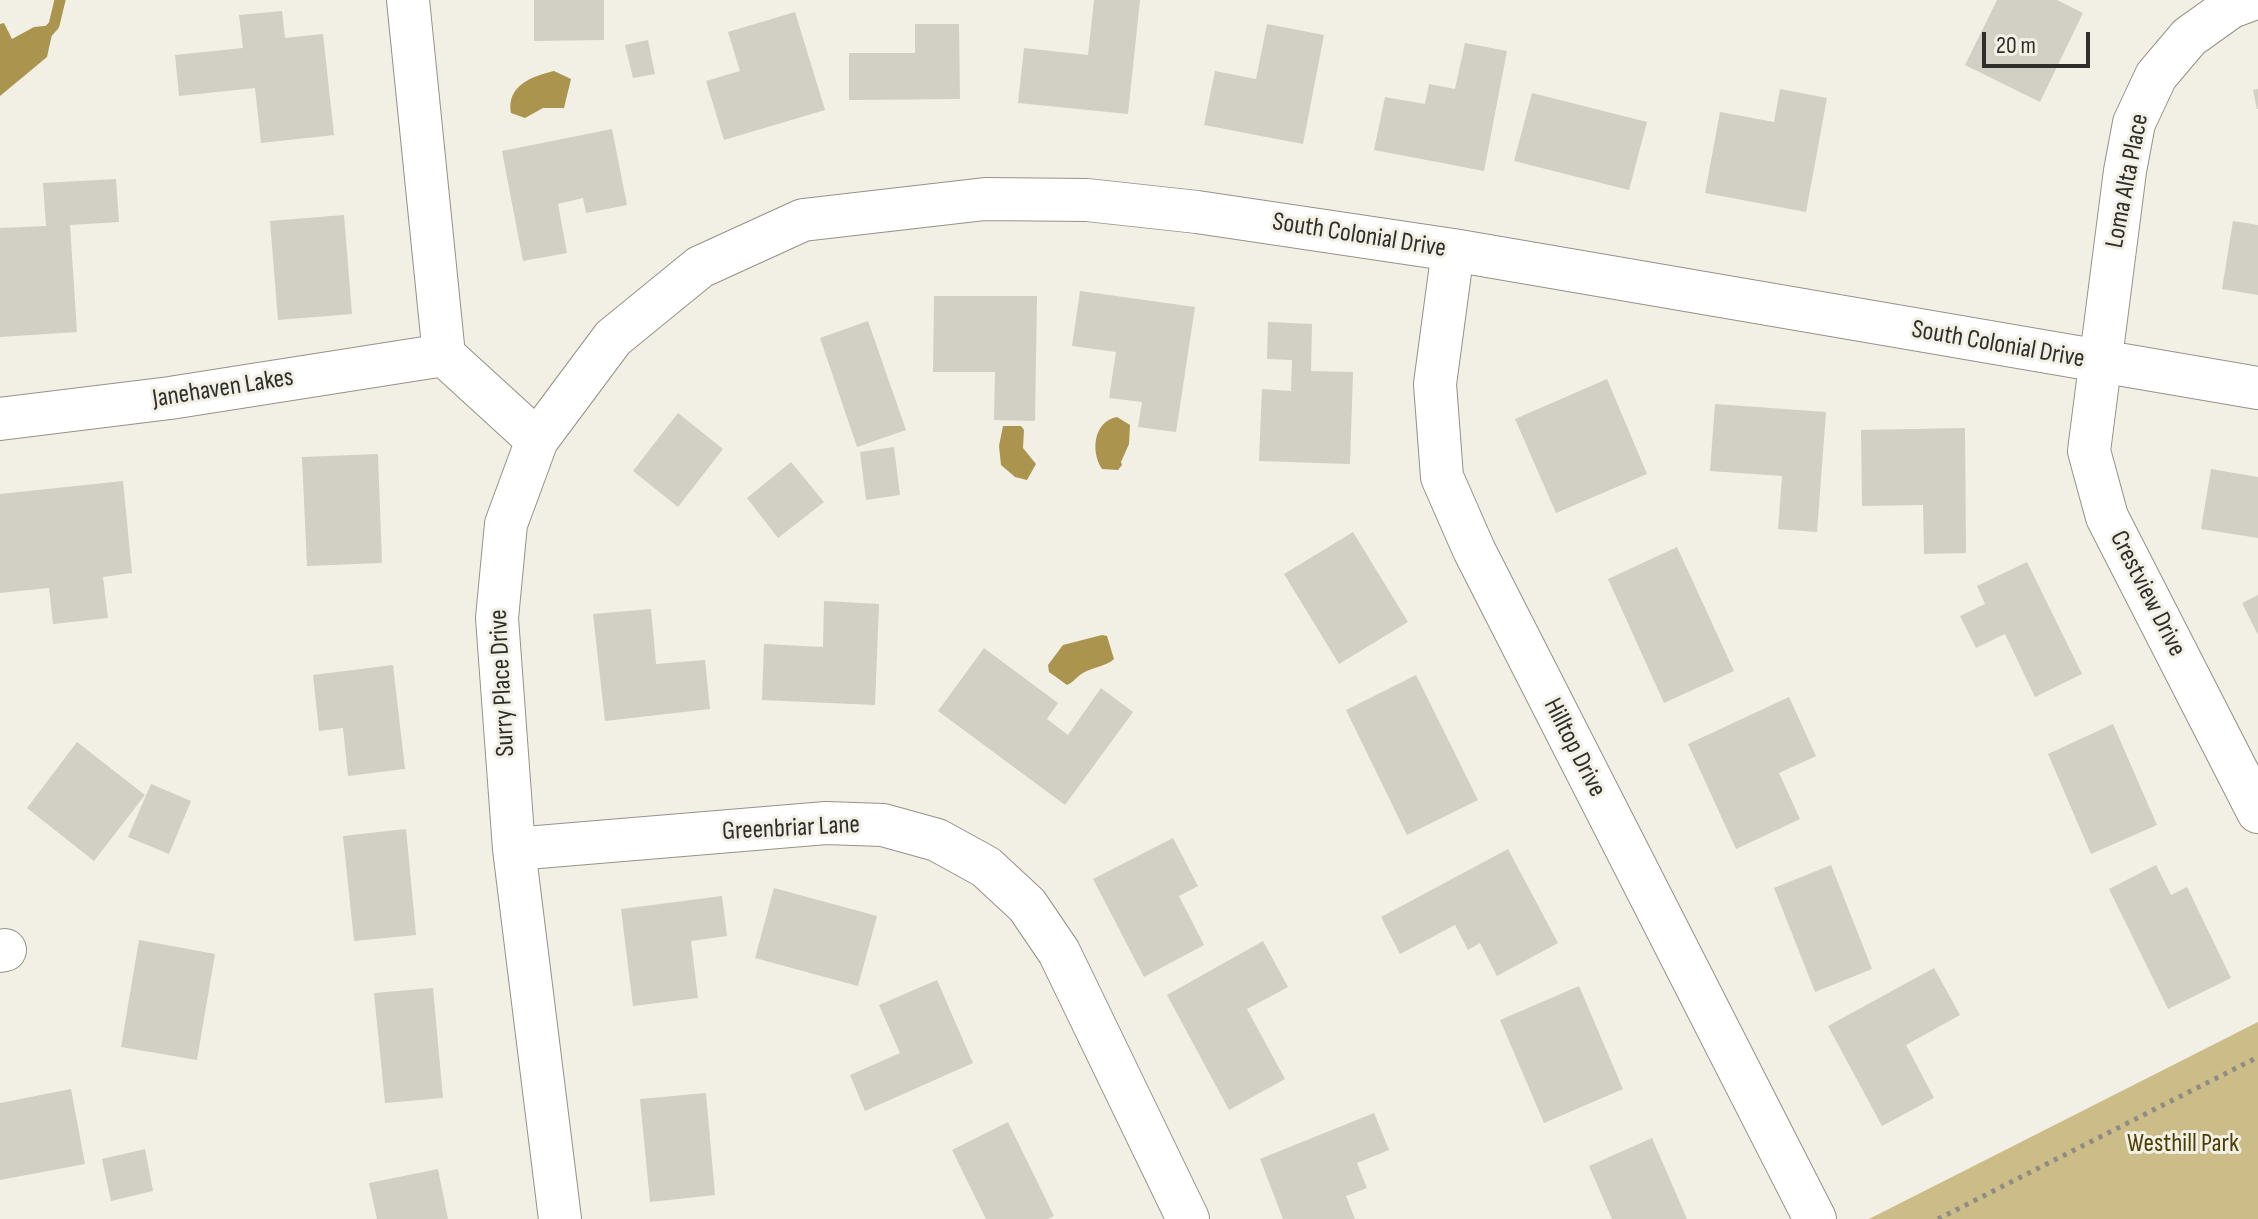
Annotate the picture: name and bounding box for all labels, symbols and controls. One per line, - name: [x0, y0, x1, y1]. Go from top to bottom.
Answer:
- scale bar: [1986, 16, 2094, 66]
- text: 20 m: [1996, 31, 2036, 60]
- street label: Loma Alta Place: [2100, 111, 2156, 251]
- street label: South Colonial Drive: [1270, 207, 1448, 265]
- street label: South Colonial Drive: [1909, 314, 2087, 376]
- street label: Janehaven Lakes: [150, 362, 296, 416]
- street label: Crestview Drive: [2102, 526, 2192, 662]
- street label: Surry Place Drive: [484, 609, 522, 757]
- street label: Hilltop Drive: [1536, 693, 1612, 803]
- street label: Greenbriar Lane: [721, 810, 861, 848]
- park label: Westhill Park: [2127, 1128, 2239, 1160]

